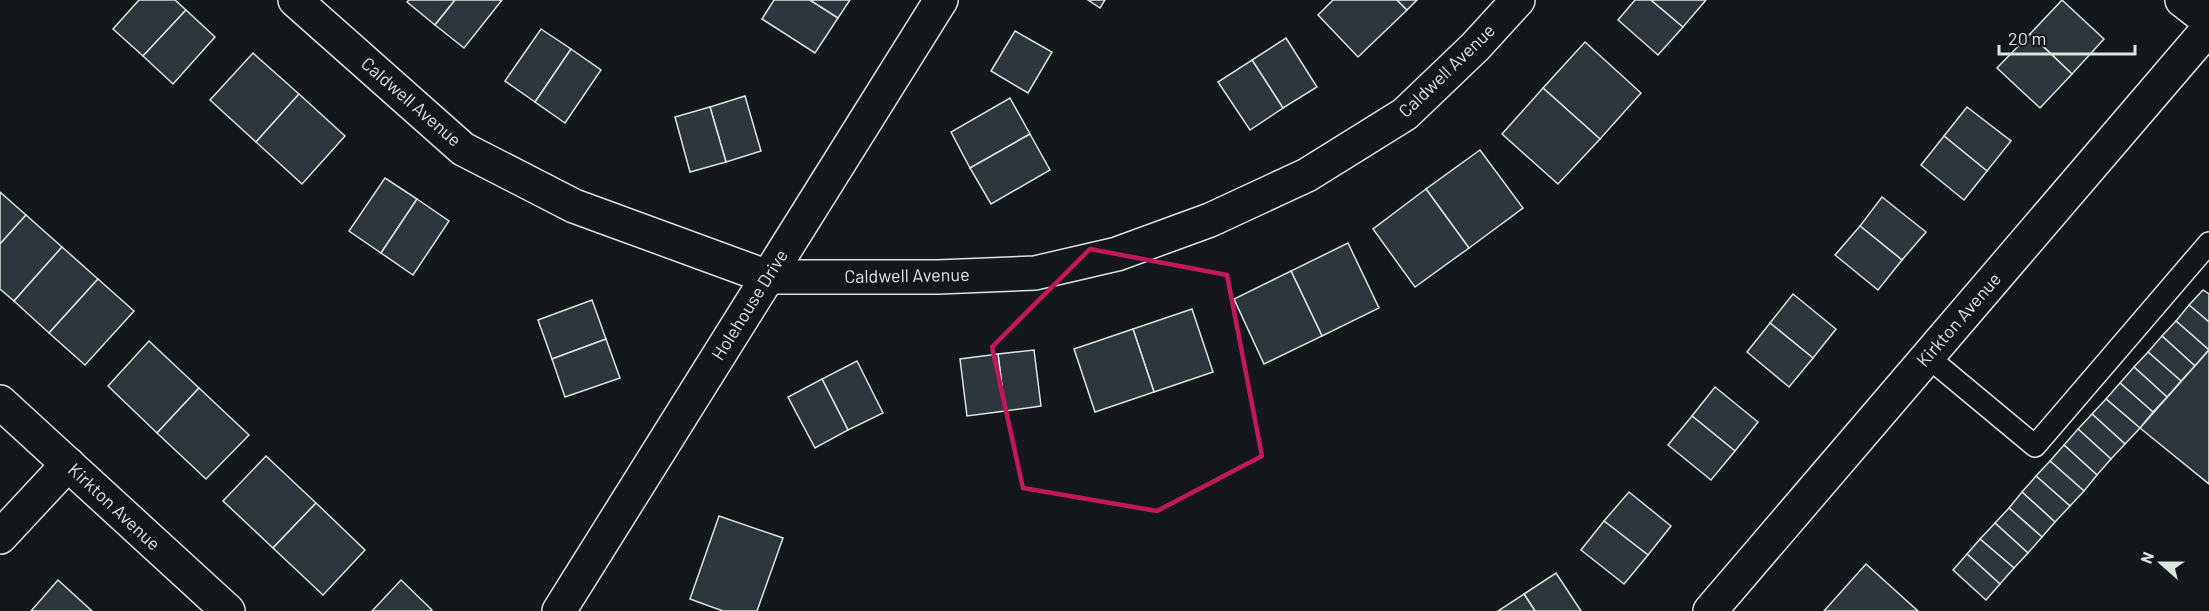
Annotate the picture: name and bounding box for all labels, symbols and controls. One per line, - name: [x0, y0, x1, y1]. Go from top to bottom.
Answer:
- scale bar: [1999, 18, 2136, 56]
- street label: Caldwell Avenue: [1394, 19, 1499, 122]
- text: 20 m: [2008, 27, 2046, 49]
- street label: Caldwell Avenue: [357, 52, 466, 151]
- street label: Holehouse Drive: [706, 245, 792, 364]
- street label: Caldwell Avenue: [844, 263, 970, 287]
- street label: Kirkton Avenue: [1911, 268, 2005, 371]
- street label: Kirkton Avenue: [64, 458, 165, 554]
- north arrow: [2131, 533, 2191, 593]
- text: N: [2136, 549, 2157, 566]

